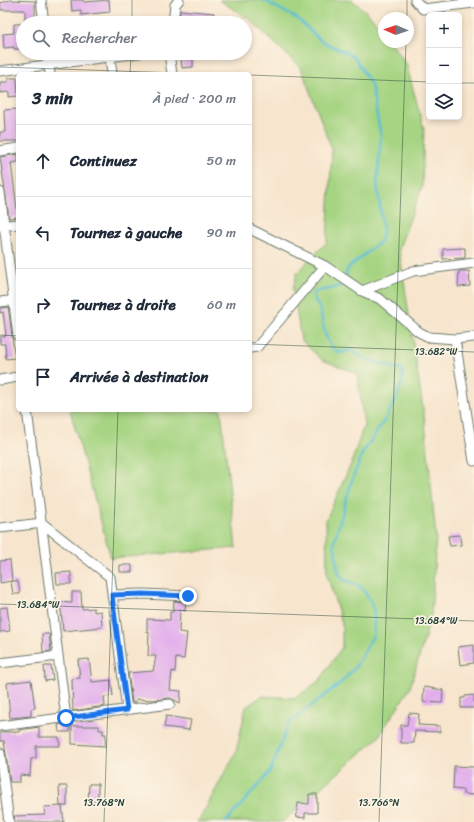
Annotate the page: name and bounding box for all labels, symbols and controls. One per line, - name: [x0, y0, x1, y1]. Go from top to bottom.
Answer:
- north arrow: [378, 12, 414, 48]
- map controls: [426, 12, 462, 120]
- button: +: [426, 12, 462, 48]
- search box: [16, 16, 252, 60]
- text: Rechercher: [62, 25, 137, 51]
- icon: search: [30, 27, 52, 49]
- button: −: [426, 48, 462, 84]
- text: 3 min: [32, 83, 73, 113]
- button: layers: [426, 84, 462, 120]
- text: À pied · 200 m: [153, 87, 236, 110]
- text: Continuez: [70, 148, 137, 174]
- text: 50 m: [206, 149, 236, 172]
- icon: ahead: [32, 150, 54, 172]
- text: Tournez à gauche: [70, 220, 182, 246]
- text: 90 m: [206, 221, 236, 244]
- icon: left: [32, 222, 54, 244]
- text: Tournez à droite: [70, 292, 176, 318]
- text: 60 m: [207, 293, 236, 316]
- icon: right: [32, 294, 54, 316]
- text: 13.682°W: [415, 343, 457, 361]
- text: Arrivée à destination: [70, 364, 208, 390]
- icon: arrive: [32, 366, 54, 388]
- route end: [179, 587, 197, 605]
- text: 13.684°W: [17, 596, 60, 614]
- text: 13.684°W: [415, 612, 458, 630]
- route start: [57, 709, 75, 727]
- text: 13.768°N: [83, 794, 125, 812]
- text: 13.766°N: [358, 794, 400, 812]

